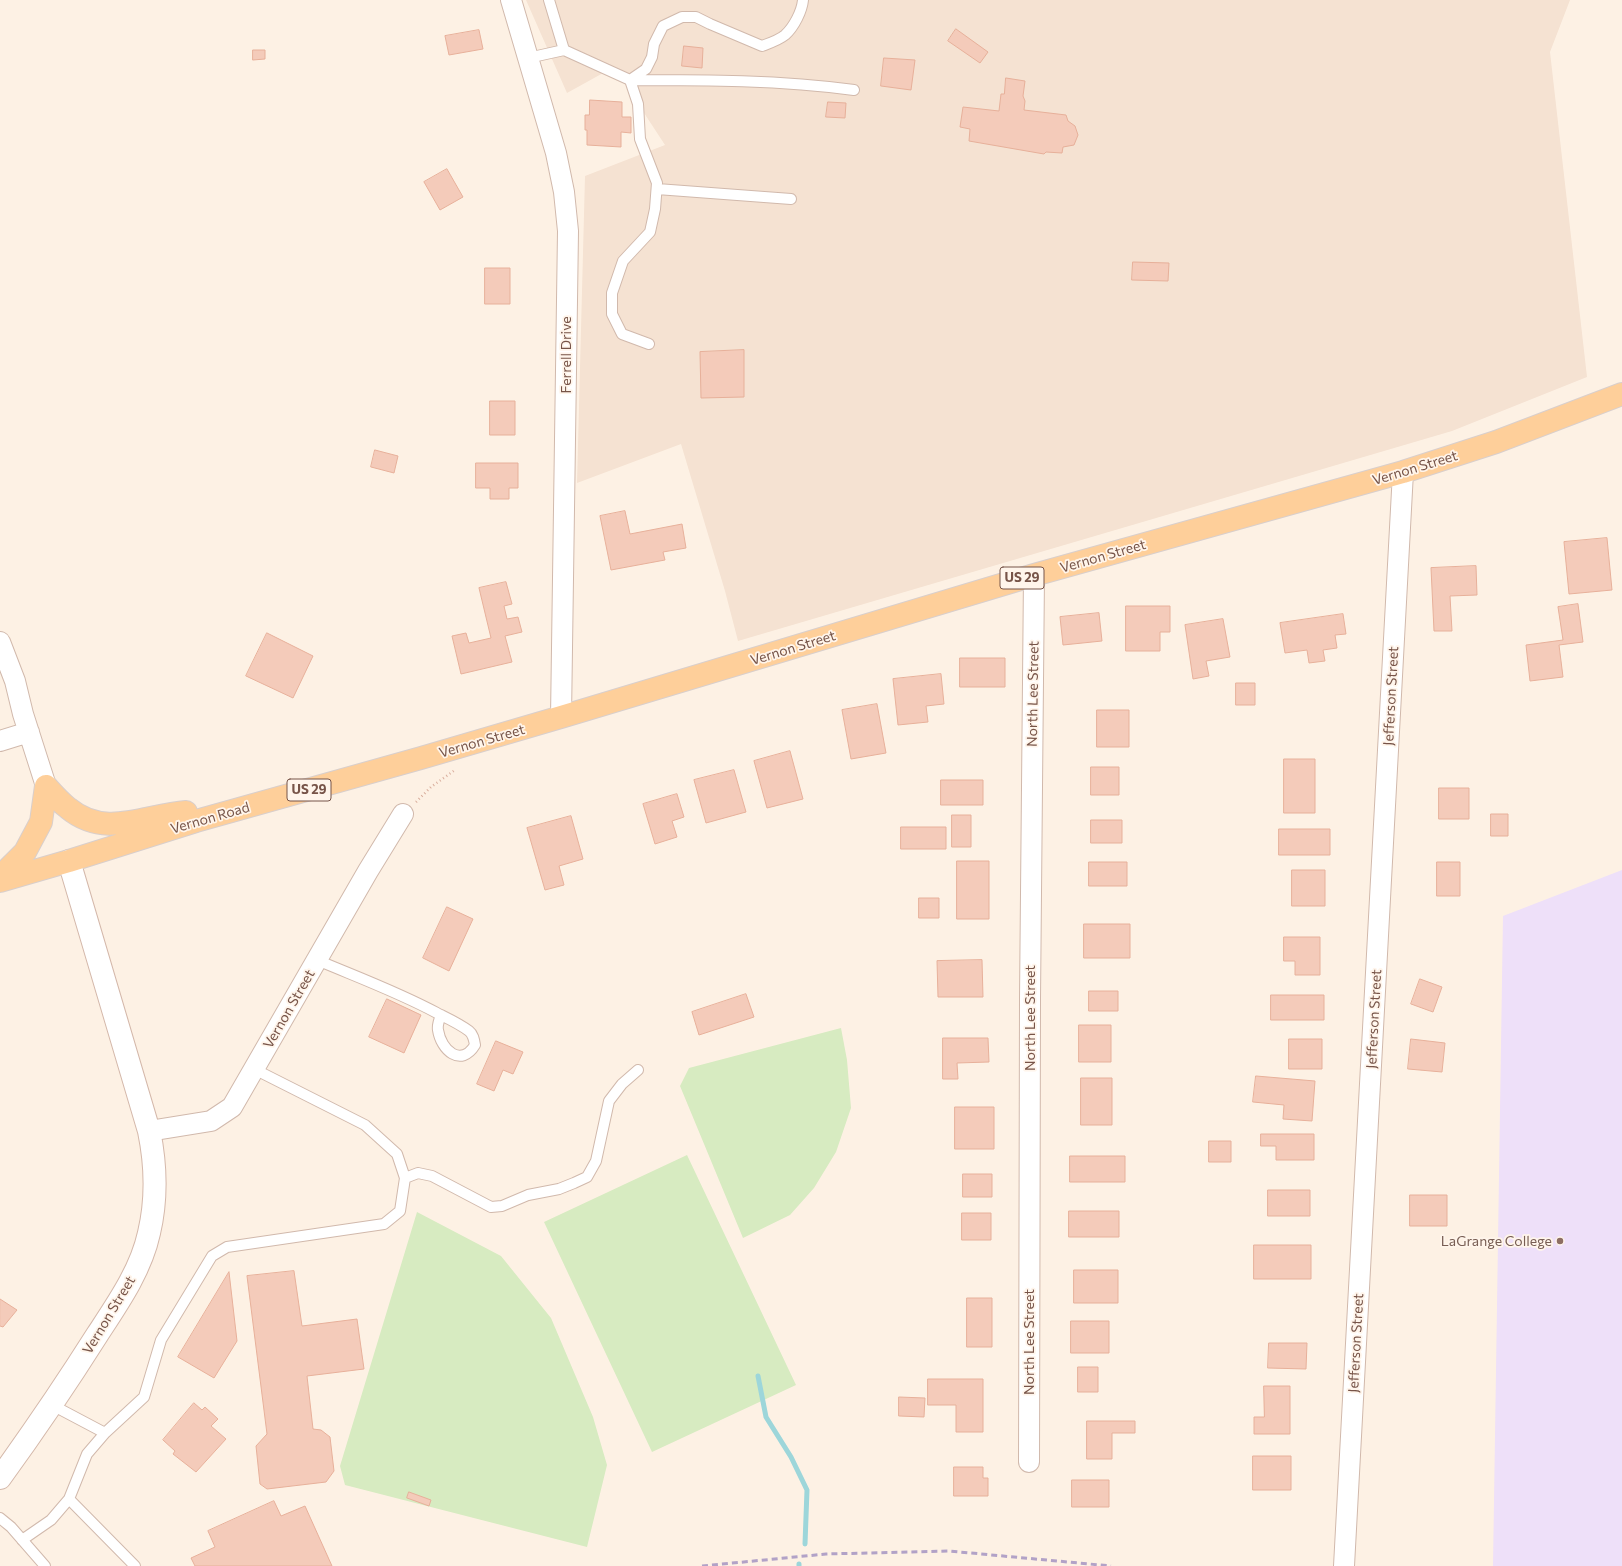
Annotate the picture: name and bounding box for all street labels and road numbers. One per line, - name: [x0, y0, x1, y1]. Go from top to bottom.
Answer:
- street label: Ferrell Drive: [558, 316, 574, 394]
- street label: Vernon Street: [1370, 447, 1460, 489]
- street label: Vernon Street: [1058, 536, 1148, 576]
- road number: US 29: [1000, 567, 1044, 589]
- street label: Vernon Street: [748, 627, 838, 669]
- street label: North Lee Street: [1024, 641, 1042, 747]
- street label: Jefferson Street: [1380, 646, 1402, 746]
- street label: Vernon Street: [437, 721, 527, 761]
- road number: US 29: [287, 779, 331, 801]
- street label: Vernon Road: [169, 799, 251, 837]
- street label: North Lee Street: [1022, 965, 1038, 1071]
- street label: Vernon Street: [260, 967, 318, 1051]
- street label: Jefferson Street: [1363, 969, 1385, 1069]
- street label: Vernon Street: [79, 1273, 139, 1357]
- street label: North Lee Street: [1021, 1289, 1037, 1395]
- street label: Jefferson Street: [1345, 1293, 1367, 1393]

